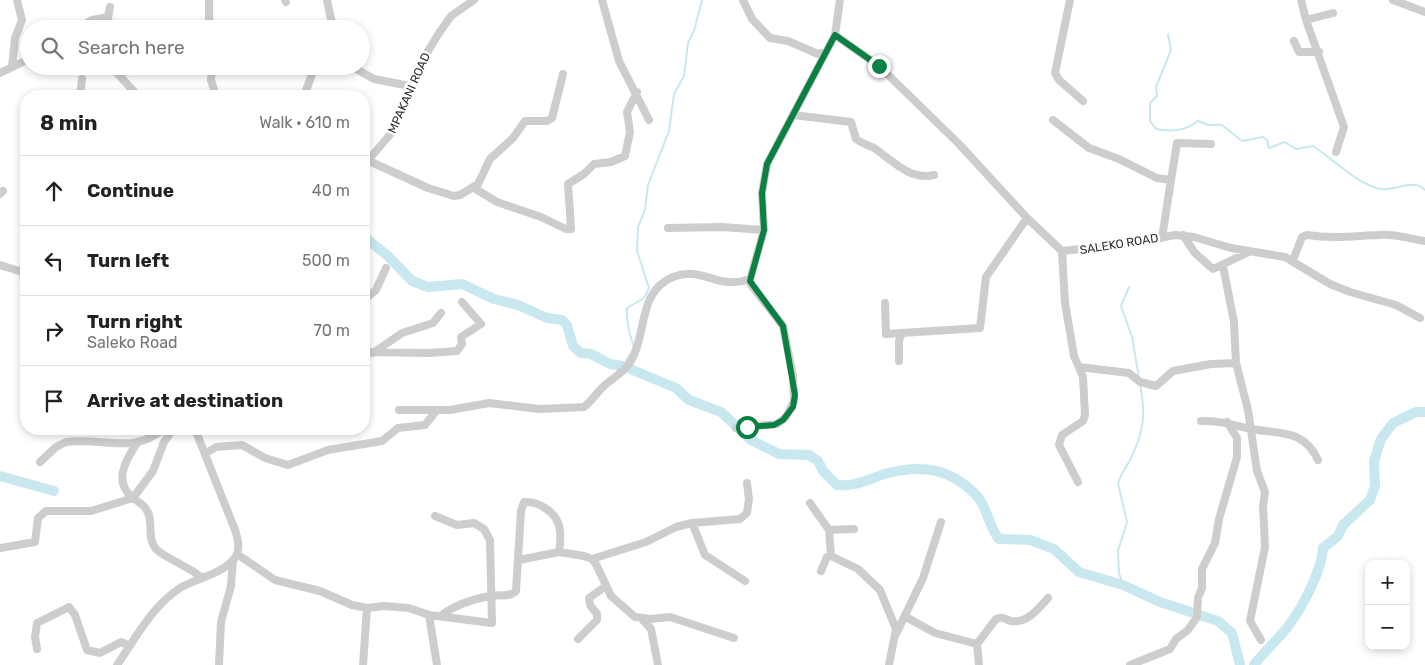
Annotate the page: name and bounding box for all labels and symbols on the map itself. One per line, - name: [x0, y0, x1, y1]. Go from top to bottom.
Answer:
- street label: MPAKANI ROAD: [385, 51, 433, 135]
- route end: [868, 55, 891, 78]
- street label: SALEKO ROAD: [1079, 231, 1159, 257]
- route start: [736, 416, 759, 439]

